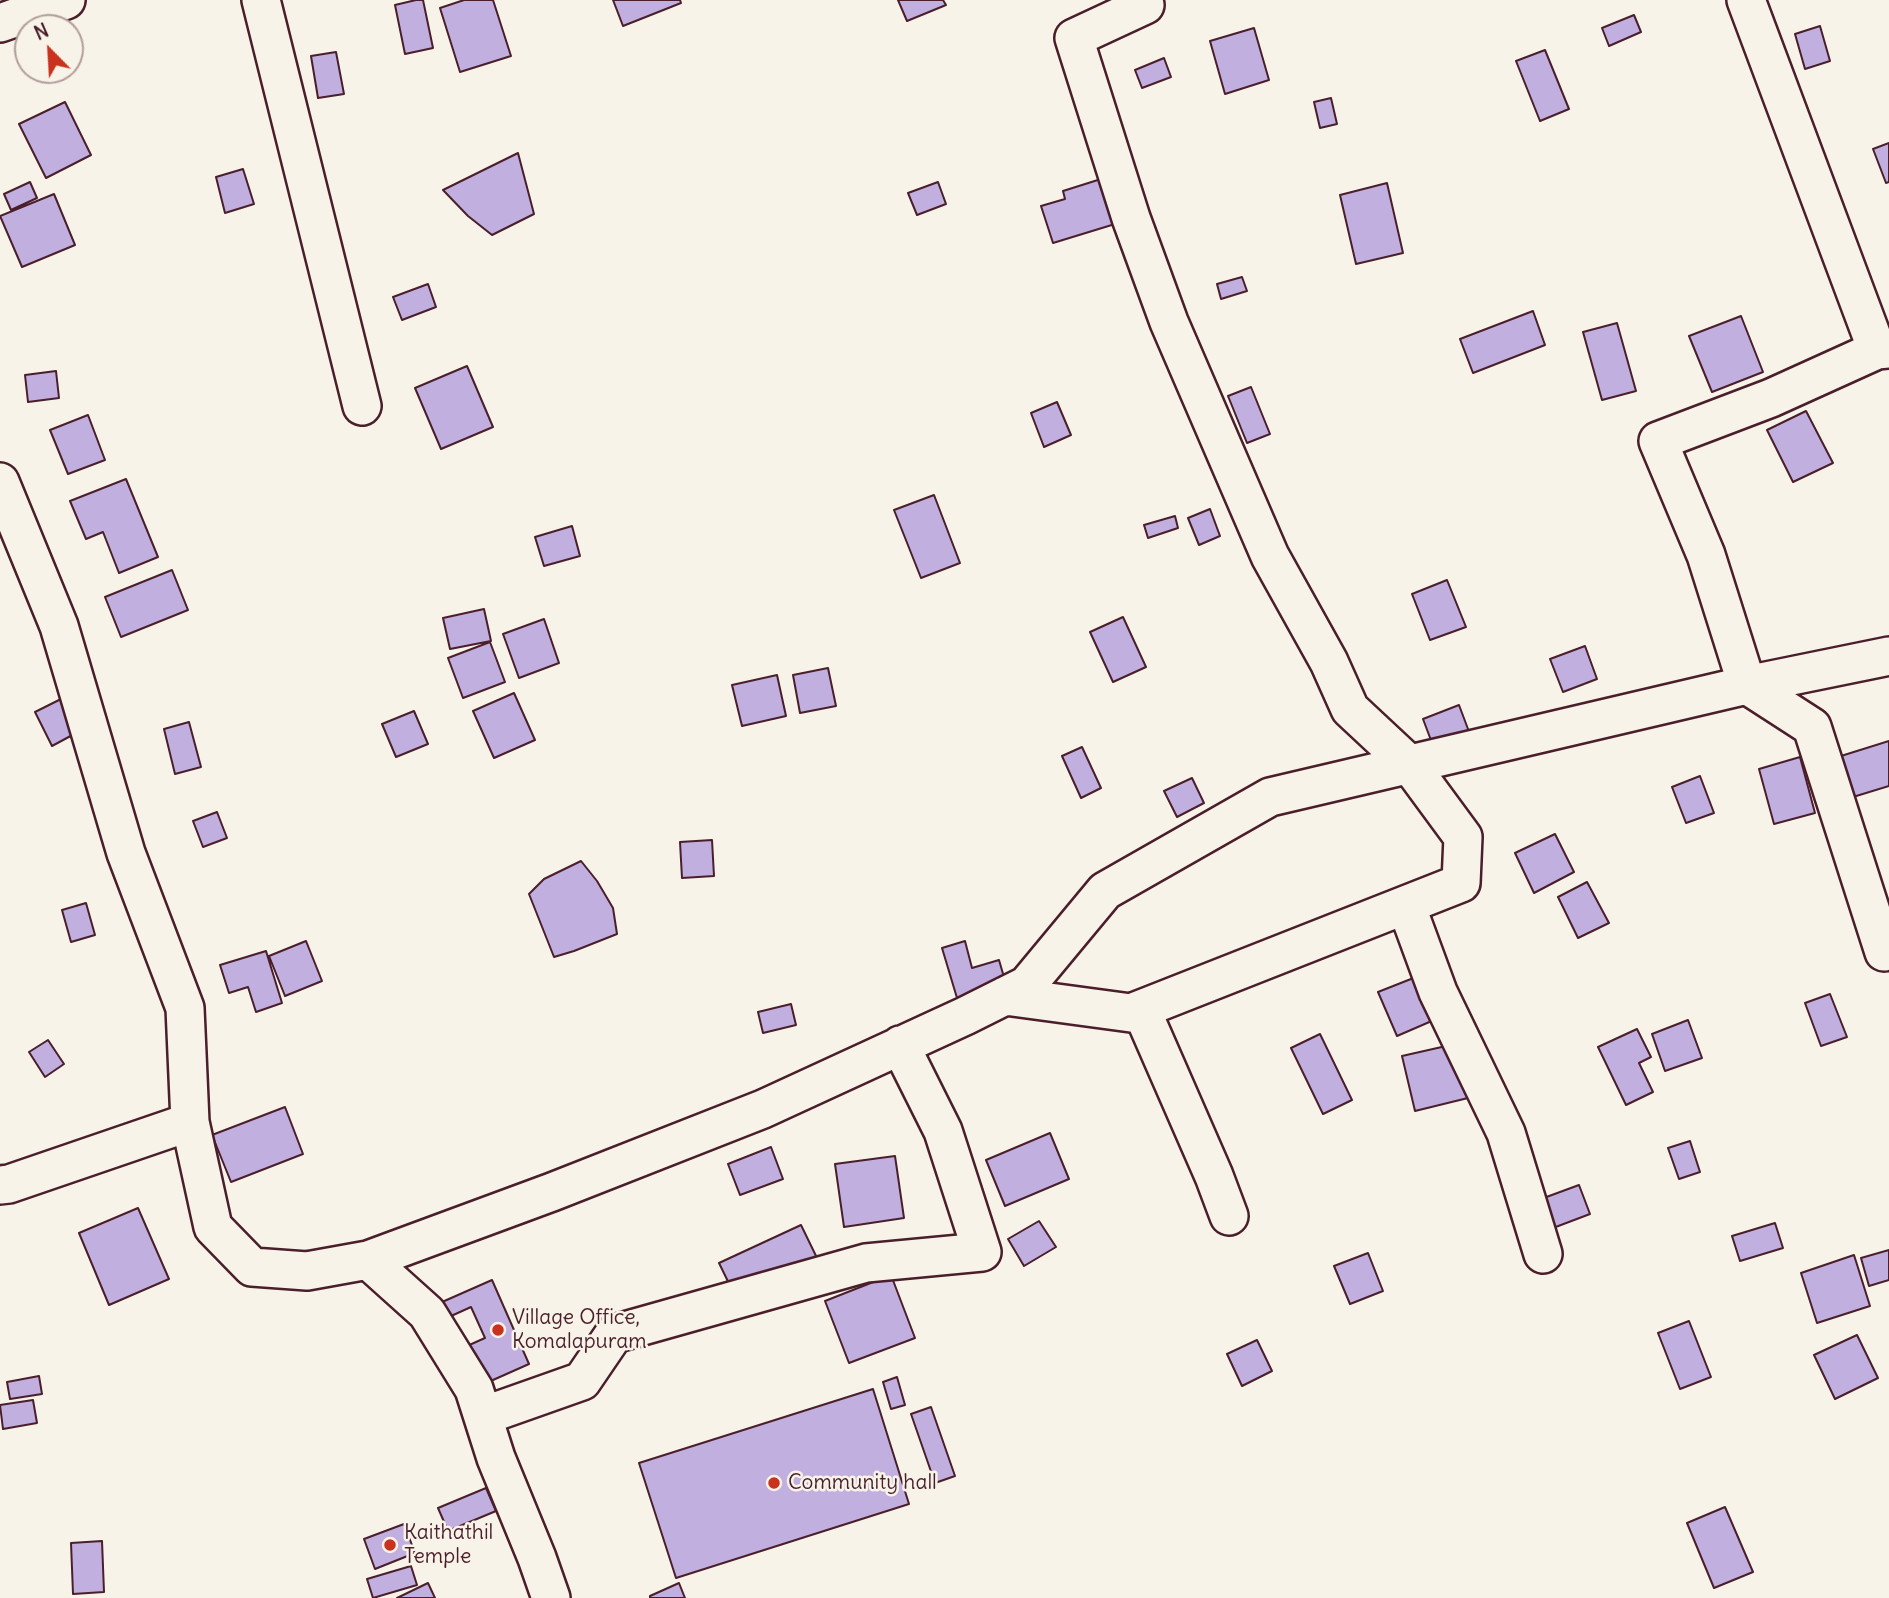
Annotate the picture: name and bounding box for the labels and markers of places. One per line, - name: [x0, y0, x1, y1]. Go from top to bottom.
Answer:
- place label: Village Office, Komalapuram: [512, 1305, 647, 1355]
- marker: Village Office, Komalapuram: [490, 1322, 506, 1338]
- place label: Community hall: [788, 1470, 937, 1496]
- marker: Community hall: [766, 1475, 782, 1491]
- place label: Kaithathil Temple: [404, 1520, 493, 1570]
- marker: Kaithathil Temple: [382, 1537, 398, 1553]

